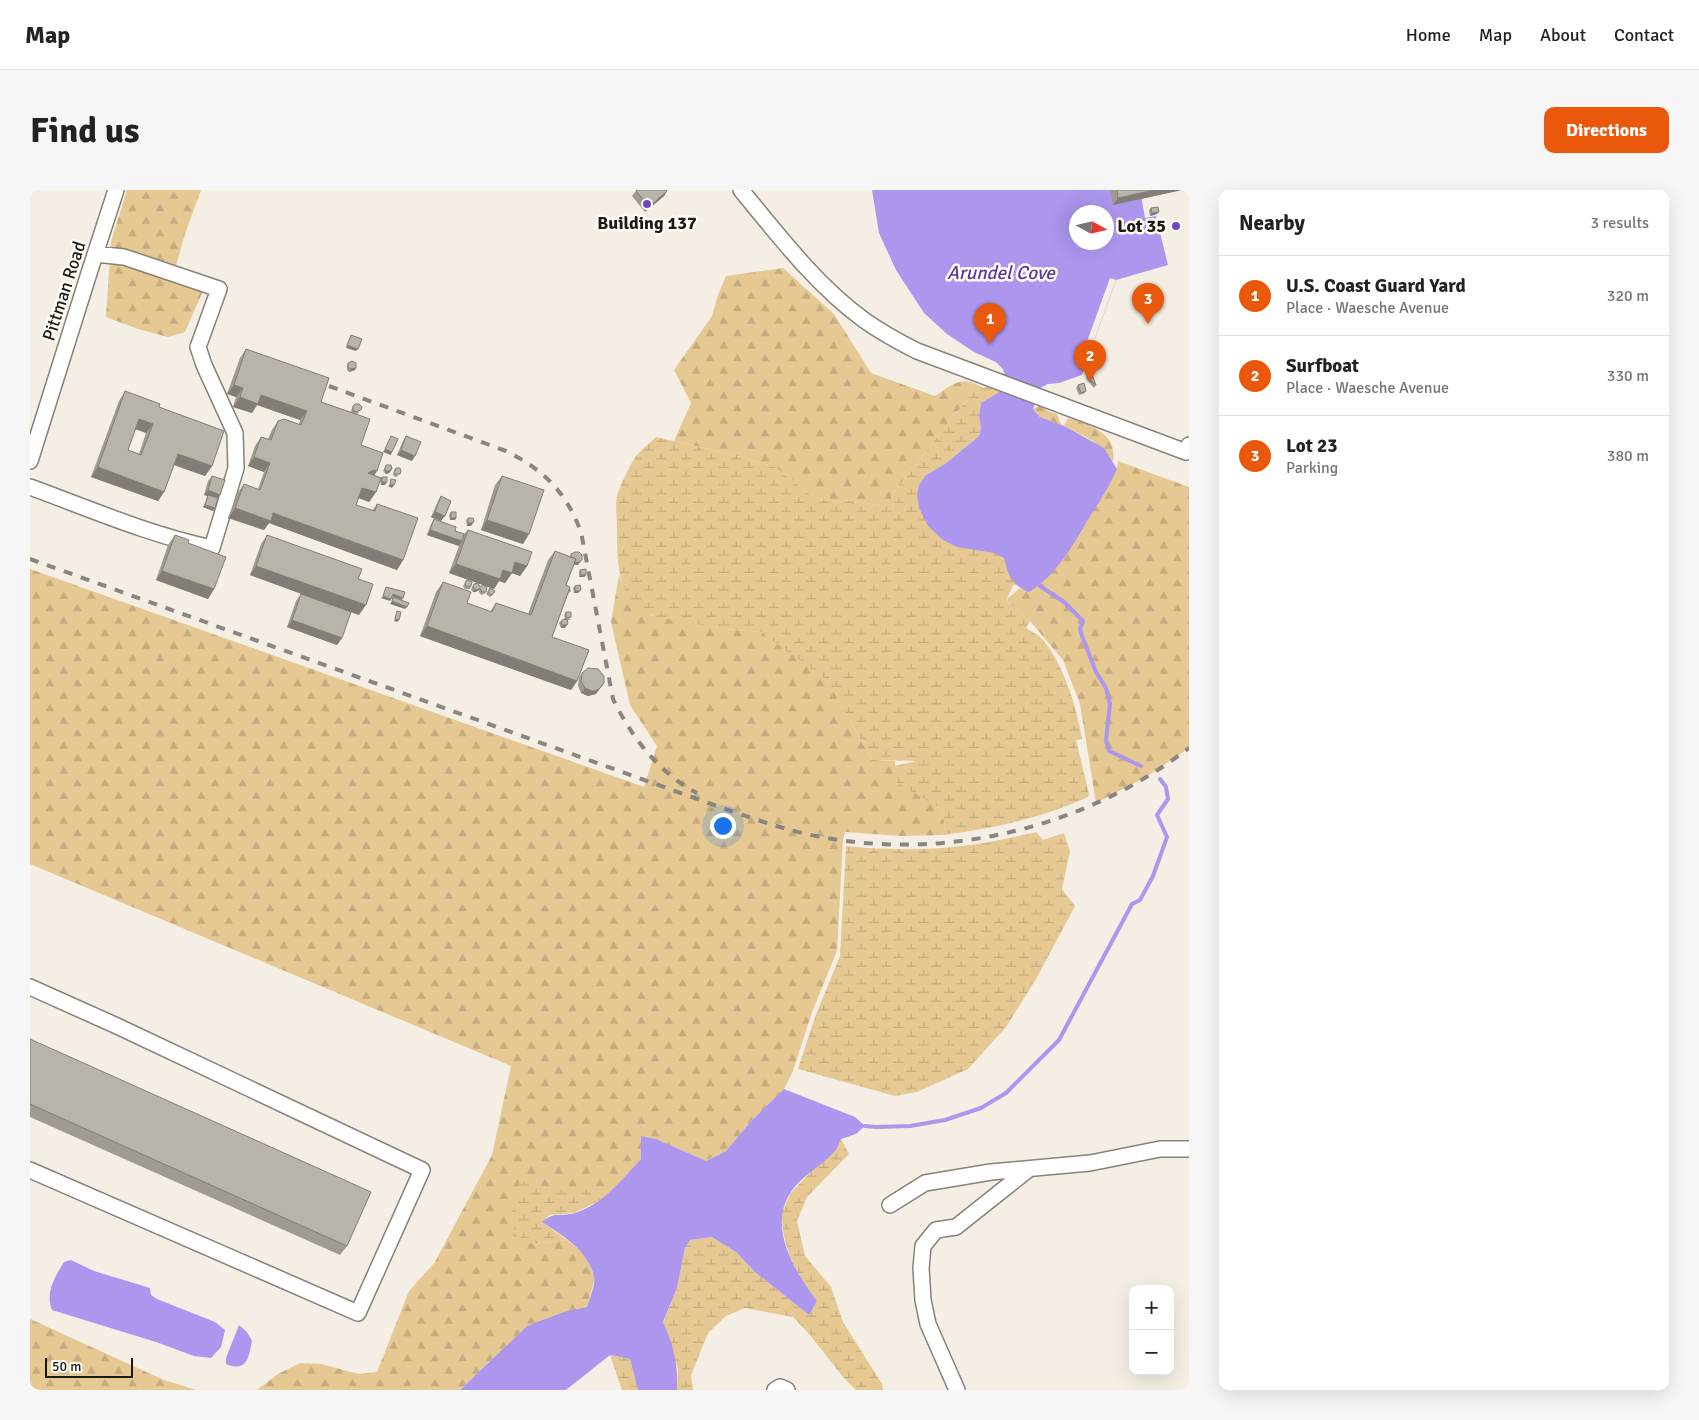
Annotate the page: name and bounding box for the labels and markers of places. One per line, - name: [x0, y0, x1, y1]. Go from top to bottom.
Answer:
- marker: Building 137: [641, 198, 653, 210]
- place label: Building 137: [597, 212, 697, 234]
- place label: Lot 35: [1117, 215, 1166, 237]
- marker: Lot 35: [1170, 220, 1182, 232]
- pin: 3: [1132, 283, 1164, 324]
- pin: 1: [974, 303, 1006, 344]
- pin: 2: [1074, 340, 1106, 381]

